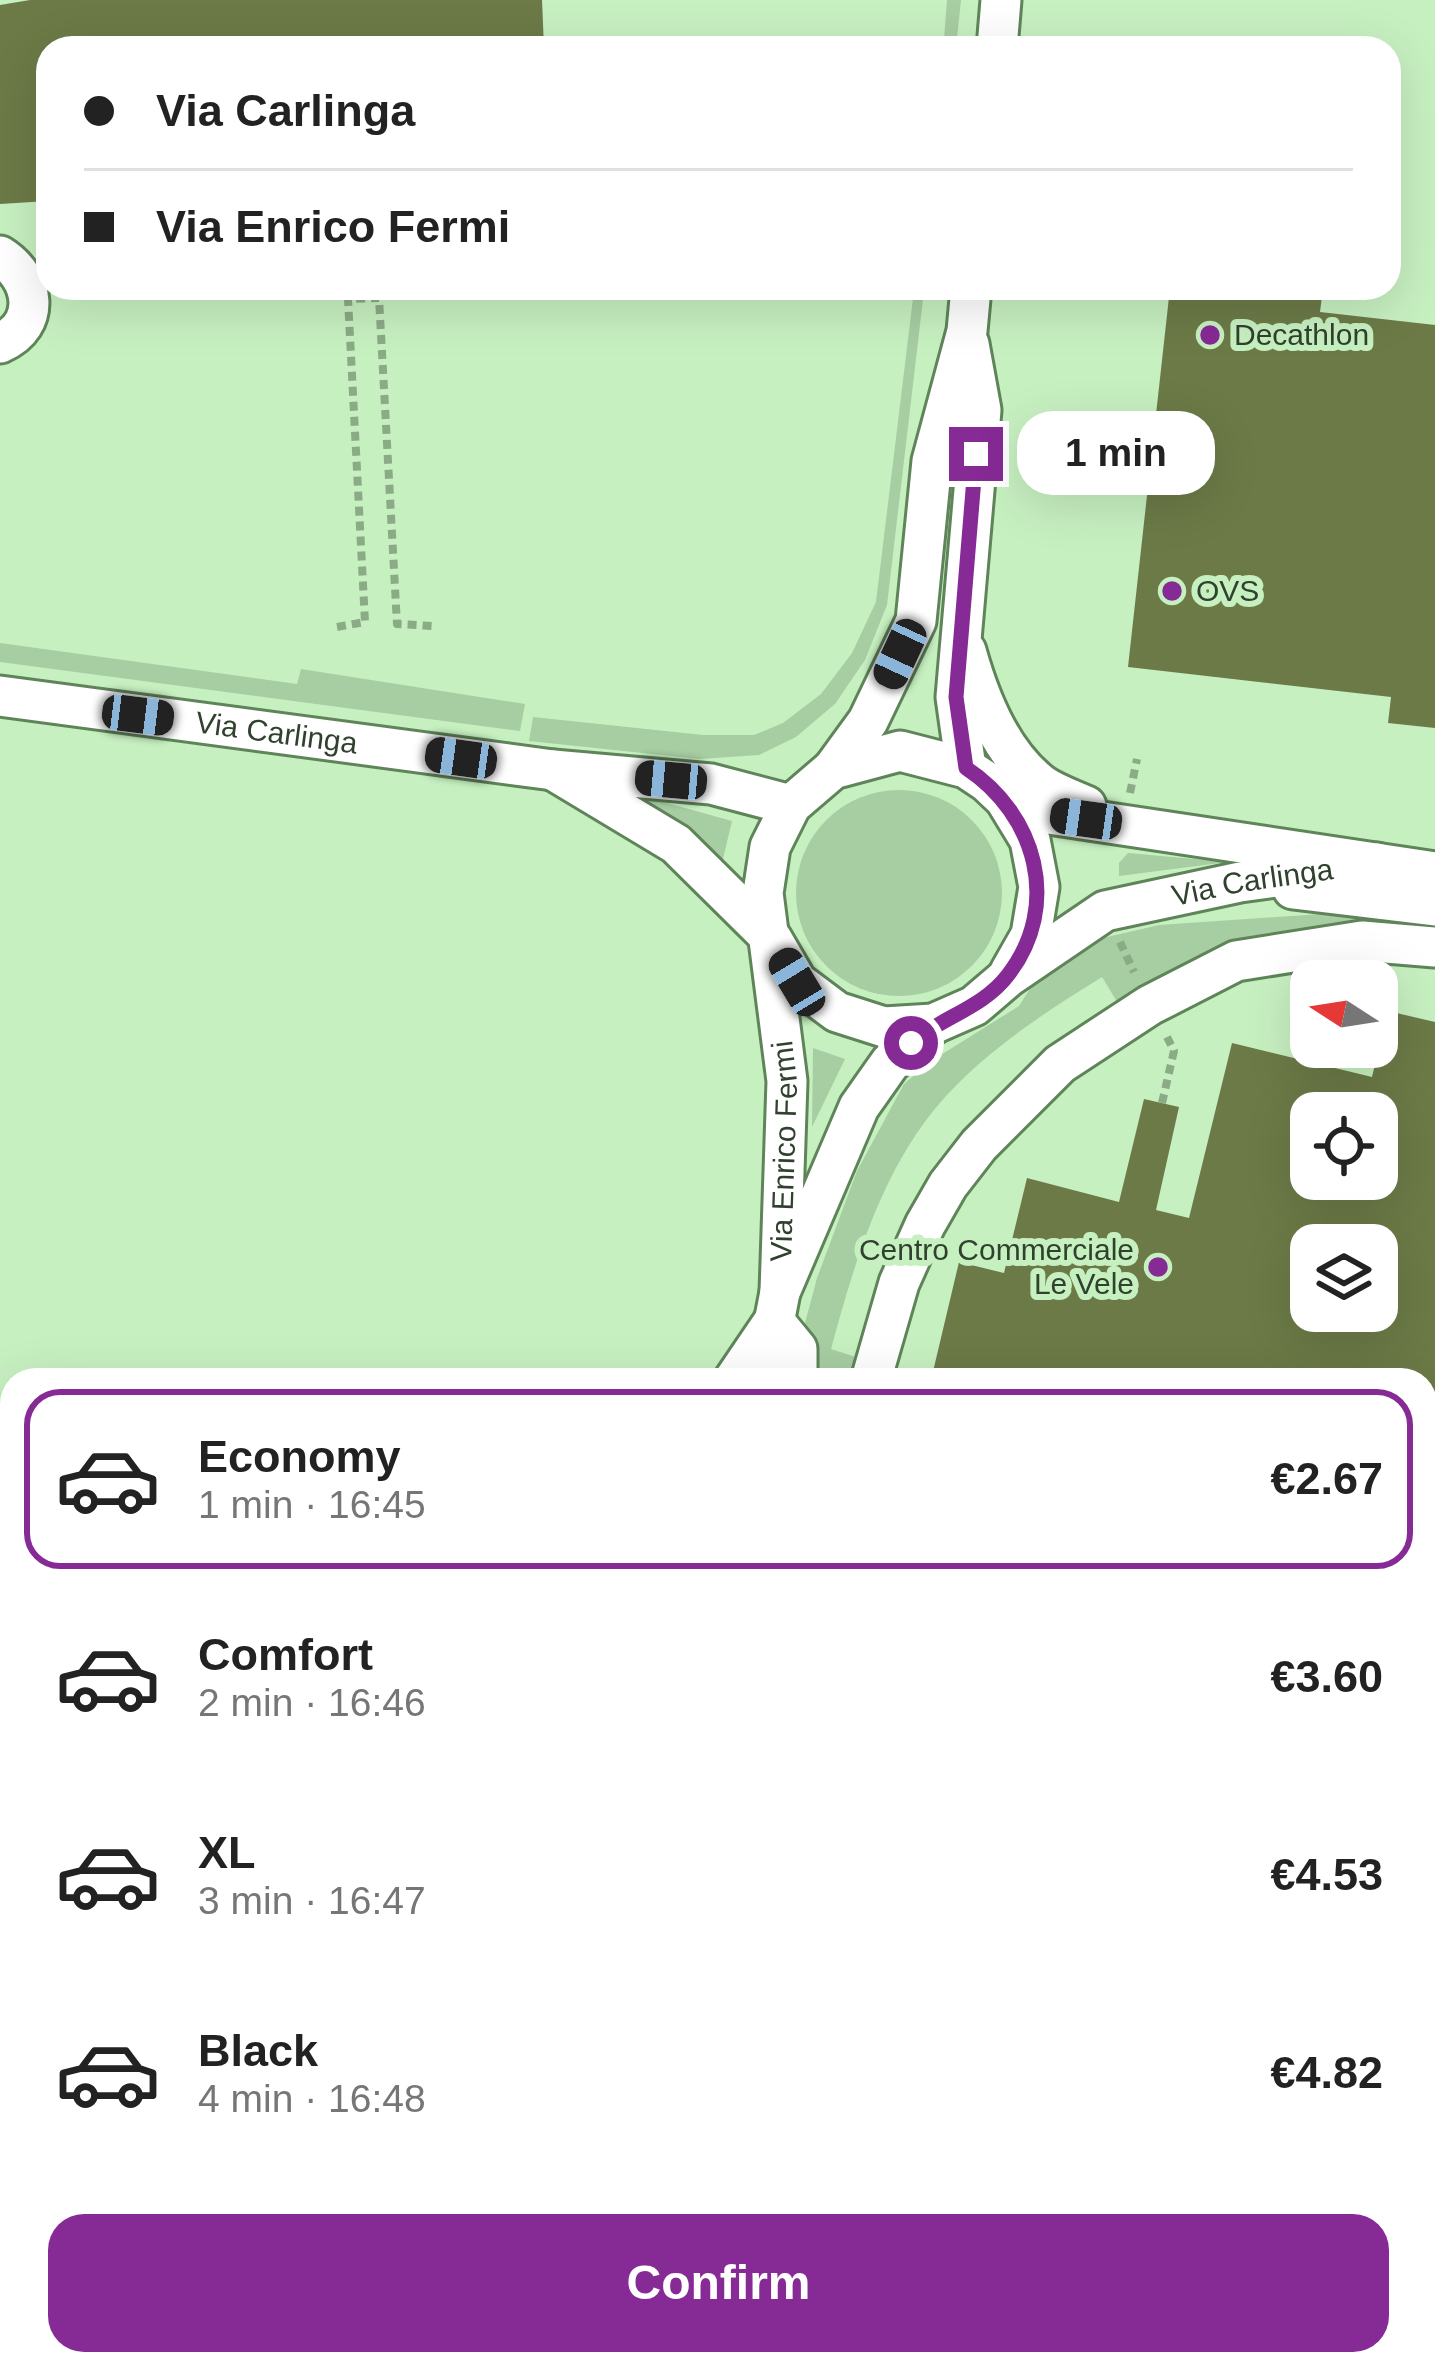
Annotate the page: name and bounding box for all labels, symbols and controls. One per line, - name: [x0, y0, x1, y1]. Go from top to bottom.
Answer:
- text: Via Carlinga: [156, 85, 415, 136]
- text: Via Enrico Fermi: [156, 201, 510, 252]
- place label: Decathlon: [1234, 318, 1369, 351]
- marker: Decathlon: [1197, 322, 1223, 348]
- callout: 1 min: [1018, 412, 1216, 496]
- route end: [949, 427, 1003, 481]
- text: 1 min: [1065, 431, 1167, 474]
- place label: OVS: [1196, 574, 1259, 607]
- marker: OVS: [1159, 578, 1185, 604]
- car: [868, 614, 932, 694]
- car: [100, 693, 176, 737]
- street label: Via Carlinga: [194, 705, 360, 760]
- car: [423, 735, 499, 781]
- car: [634, 759, 708, 801]
- car: [1048, 796, 1124, 842]
- street label: Via Carlinga: [1169, 852, 1335, 912]
- car: [763, 942, 831, 1022]
- north arrow: [1290, 960, 1398, 1068]
- map controls: [1290, 960, 1398, 1332]
- route start: [884, 1016, 938, 1070]
- street label: Via Enrico Fermi: [764, 1039, 803, 1262]
- button: locate: [1290, 1092, 1398, 1200]
- button: layers: [1290, 1224, 1398, 1332]
- place label: Centro Commerciale Le Vele: [859, 1233, 1134, 1300]
- marker: Centro Commerciale Le Vele: [1145, 1254, 1171, 1280]
- icon: car: [54, 1425, 162, 1533]
- text: Economy: [198, 1431, 401, 1482]
- text: €2.67: [1270, 1453, 1383, 1504]
- text: 1 min · 16:45: [198, 1483, 426, 1526]
- icon: car: [54, 1623, 162, 1731]
- text: Comfort: [198, 1629, 373, 1680]
- text: €3.60: [1270, 1651, 1383, 1702]
- text: 2 min · 16:46: [198, 1681, 426, 1724]
- icon: car: [54, 1821, 162, 1929]
- text: XL: [198, 1827, 256, 1878]
- text: €4.53: [1270, 1849, 1383, 1900]
- text: 3 min · 16:47: [198, 1879, 426, 1922]
- icon: car: [54, 2019, 162, 2127]
- text: Black: [198, 2025, 318, 2076]
- text: €4.82: [1270, 2047, 1383, 2098]
- text: 4 min · 16:48: [198, 2077, 426, 2120]
- button: Confirm: [48, 2214, 1389, 2352]

